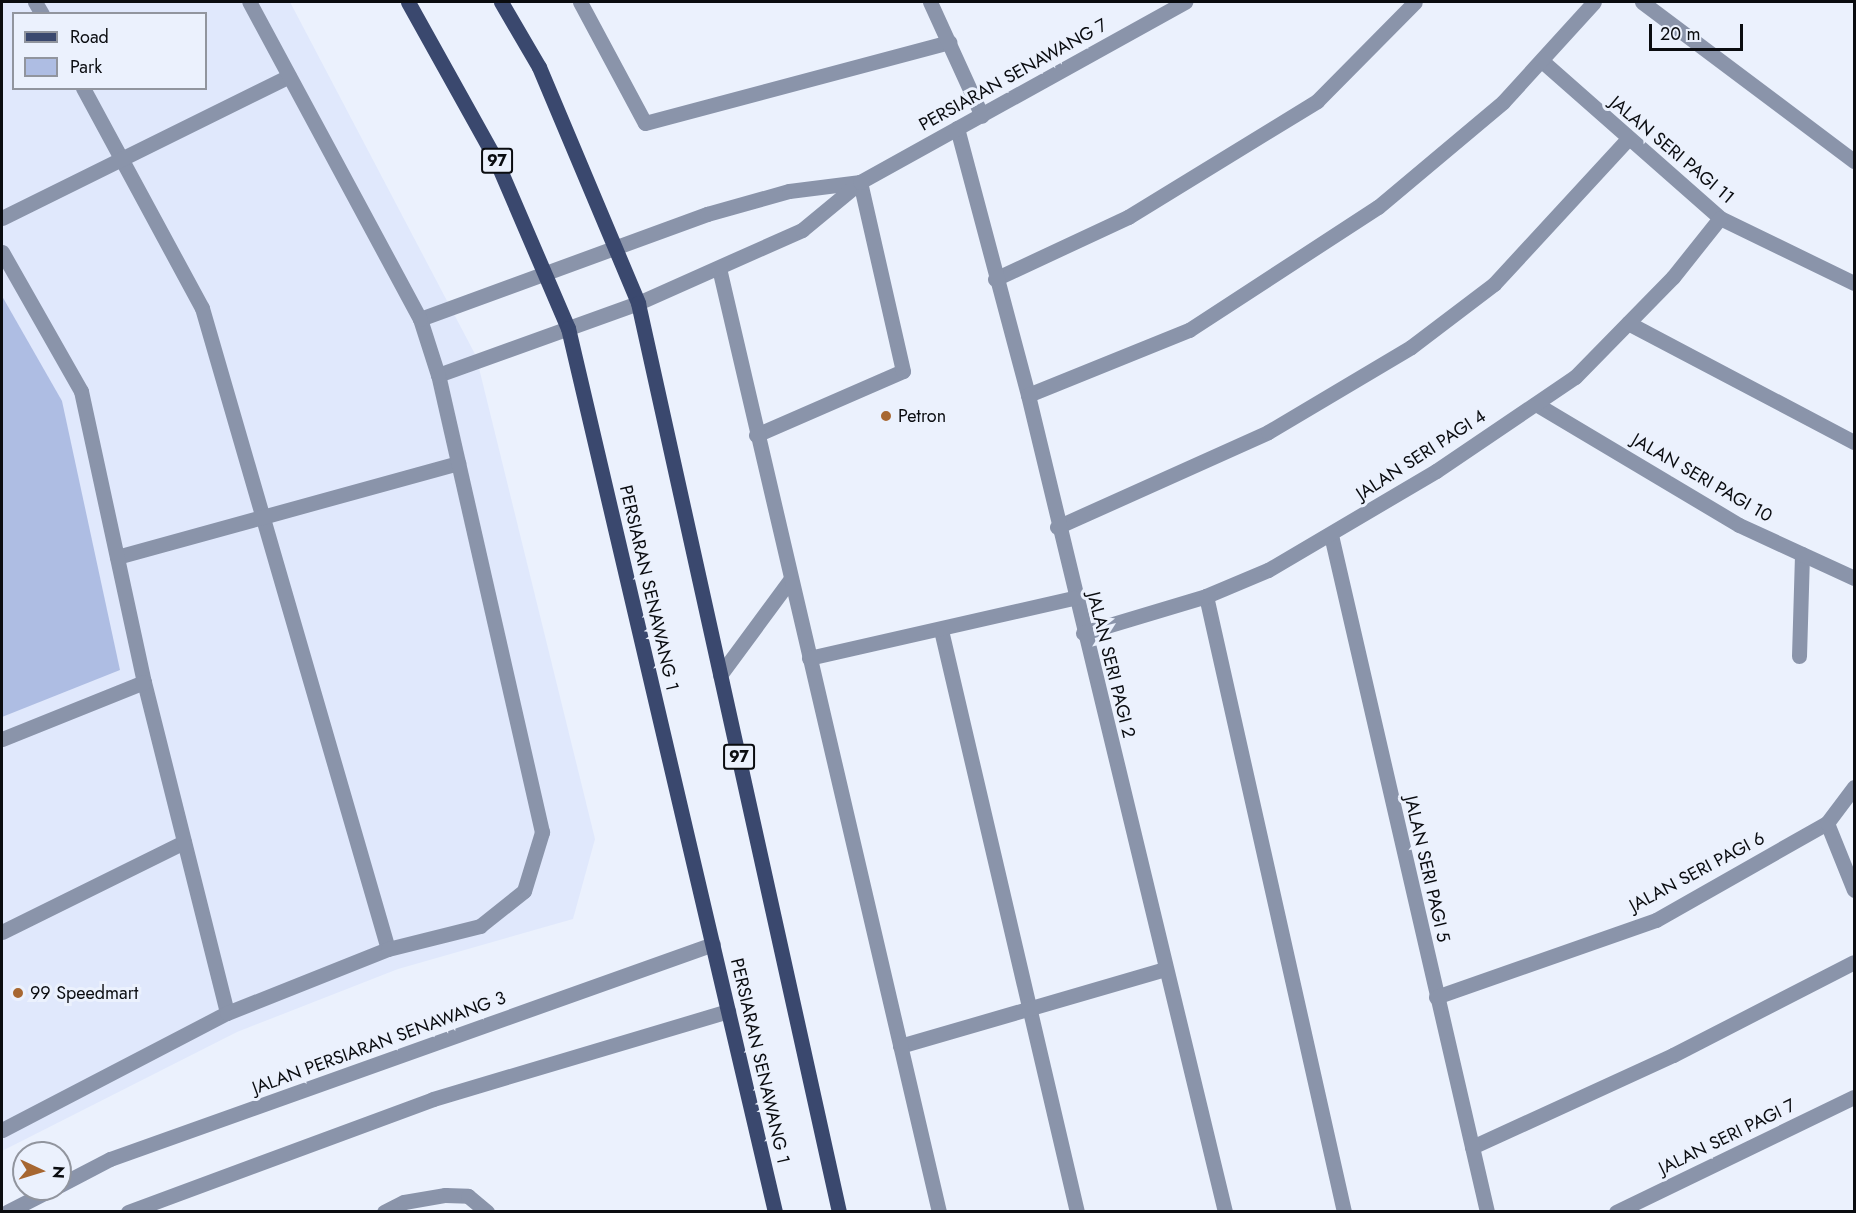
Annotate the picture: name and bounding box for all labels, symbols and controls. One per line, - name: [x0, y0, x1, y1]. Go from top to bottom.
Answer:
- legend: [12, 12, 207, 90]
- scale bar: [1652, 12, 1746, 50]
- street label: PERSIARAN SENAWANG 7: [915, 14, 1111, 136]
- text: 20 m: [1660, 21, 1700, 47]
- text: Road: [70, 24, 109, 50]
- text: Park: [70, 54, 102, 80]
- street label: JALAN SERI PAGI 11: [1605, 92, 1739, 208]
- road number: 97: [480, 148, 514, 174]
- place label: Petron: [898, 405, 946, 427]
- street label: JALAN SERI PAGI 4: [1352, 405, 1490, 505]
- marker: Petron: [879, 409, 893, 423]
- street label: JALAN SERI PAGI 10: [1628, 429, 1776, 527]
- street label: PERSIARAN SENAWANG 1: [615, 483, 683, 693]
- street label: JALAN SERI PAGI 2: [1082, 590, 1140, 740]
- road number: 97: [722, 744, 756, 770]
- street label: JALAN SERI PAGI 5: [1400, 794, 1454, 944]
- street label: JALAN SERI PAGI 6: [1626, 827, 1768, 917]
- street label: PERSIARAN SENAWANG 1: [726, 956, 794, 1166]
- place label: 99 Speedmart: [30, 982, 138, 1004]
- marker: 99 Speedmart: [11, 986, 25, 1000]
- street label: JALAN PERSIARAN SENAWANG 3: [249, 987, 509, 1099]
- street label: JALAN SERI PAGI 7: [1655, 1095, 1799, 1179]
- north arrow: [12, 1141, 72, 1201]
- text: N: [47, 1165, 70, 1179]

